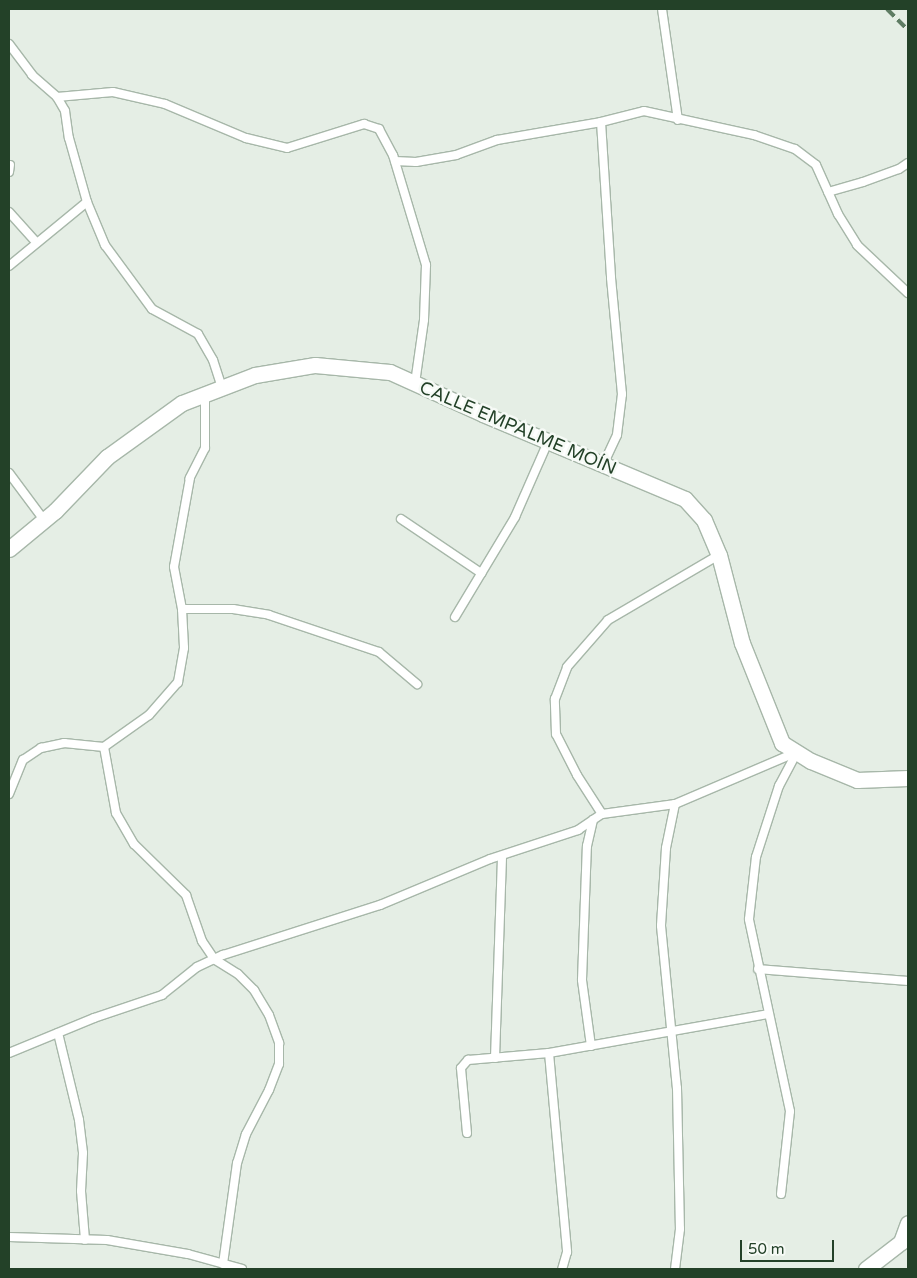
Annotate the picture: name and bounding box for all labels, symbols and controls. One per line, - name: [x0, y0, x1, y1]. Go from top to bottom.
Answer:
- street label: CALLE EMPALME MOÍN: [416, 377, 620, 479]
- scale bar: [742, 1230, 836, 1262]
- text: 50 m: [748, 1240, 785, 1258]

